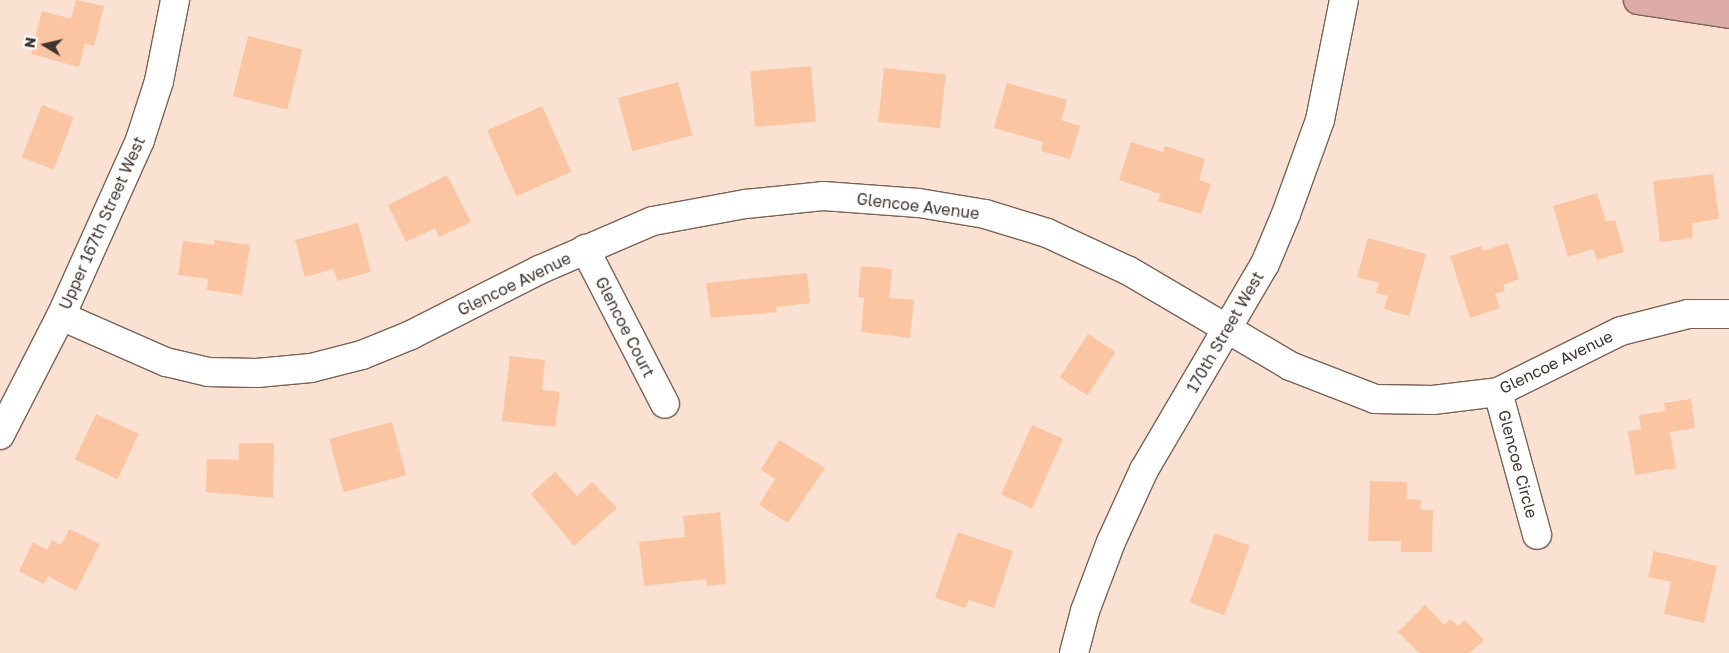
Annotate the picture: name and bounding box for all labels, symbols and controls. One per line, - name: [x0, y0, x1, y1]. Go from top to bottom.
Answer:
- north arrow: [20, 20, 70, 70]
- text: N: [20, 36, 39, 49]
- street label: Upper 167th Street West: [55, 134, 149, 312]
- street label: Glencoe Avenue: [856, 189, 980, 223]
- street label: Glencoe Avenue: [454, 248, 574, 320]
- street label: 170th Street West: [1183, 268, 1267, 396]
- street label: Glencoe Court: [591, 274, 659, 380]
- street label: Glencoe Avenue: [1496, 326, 1616, 398]
- street label: Glencoe Circle: [1494, 408, 1542, 520]

